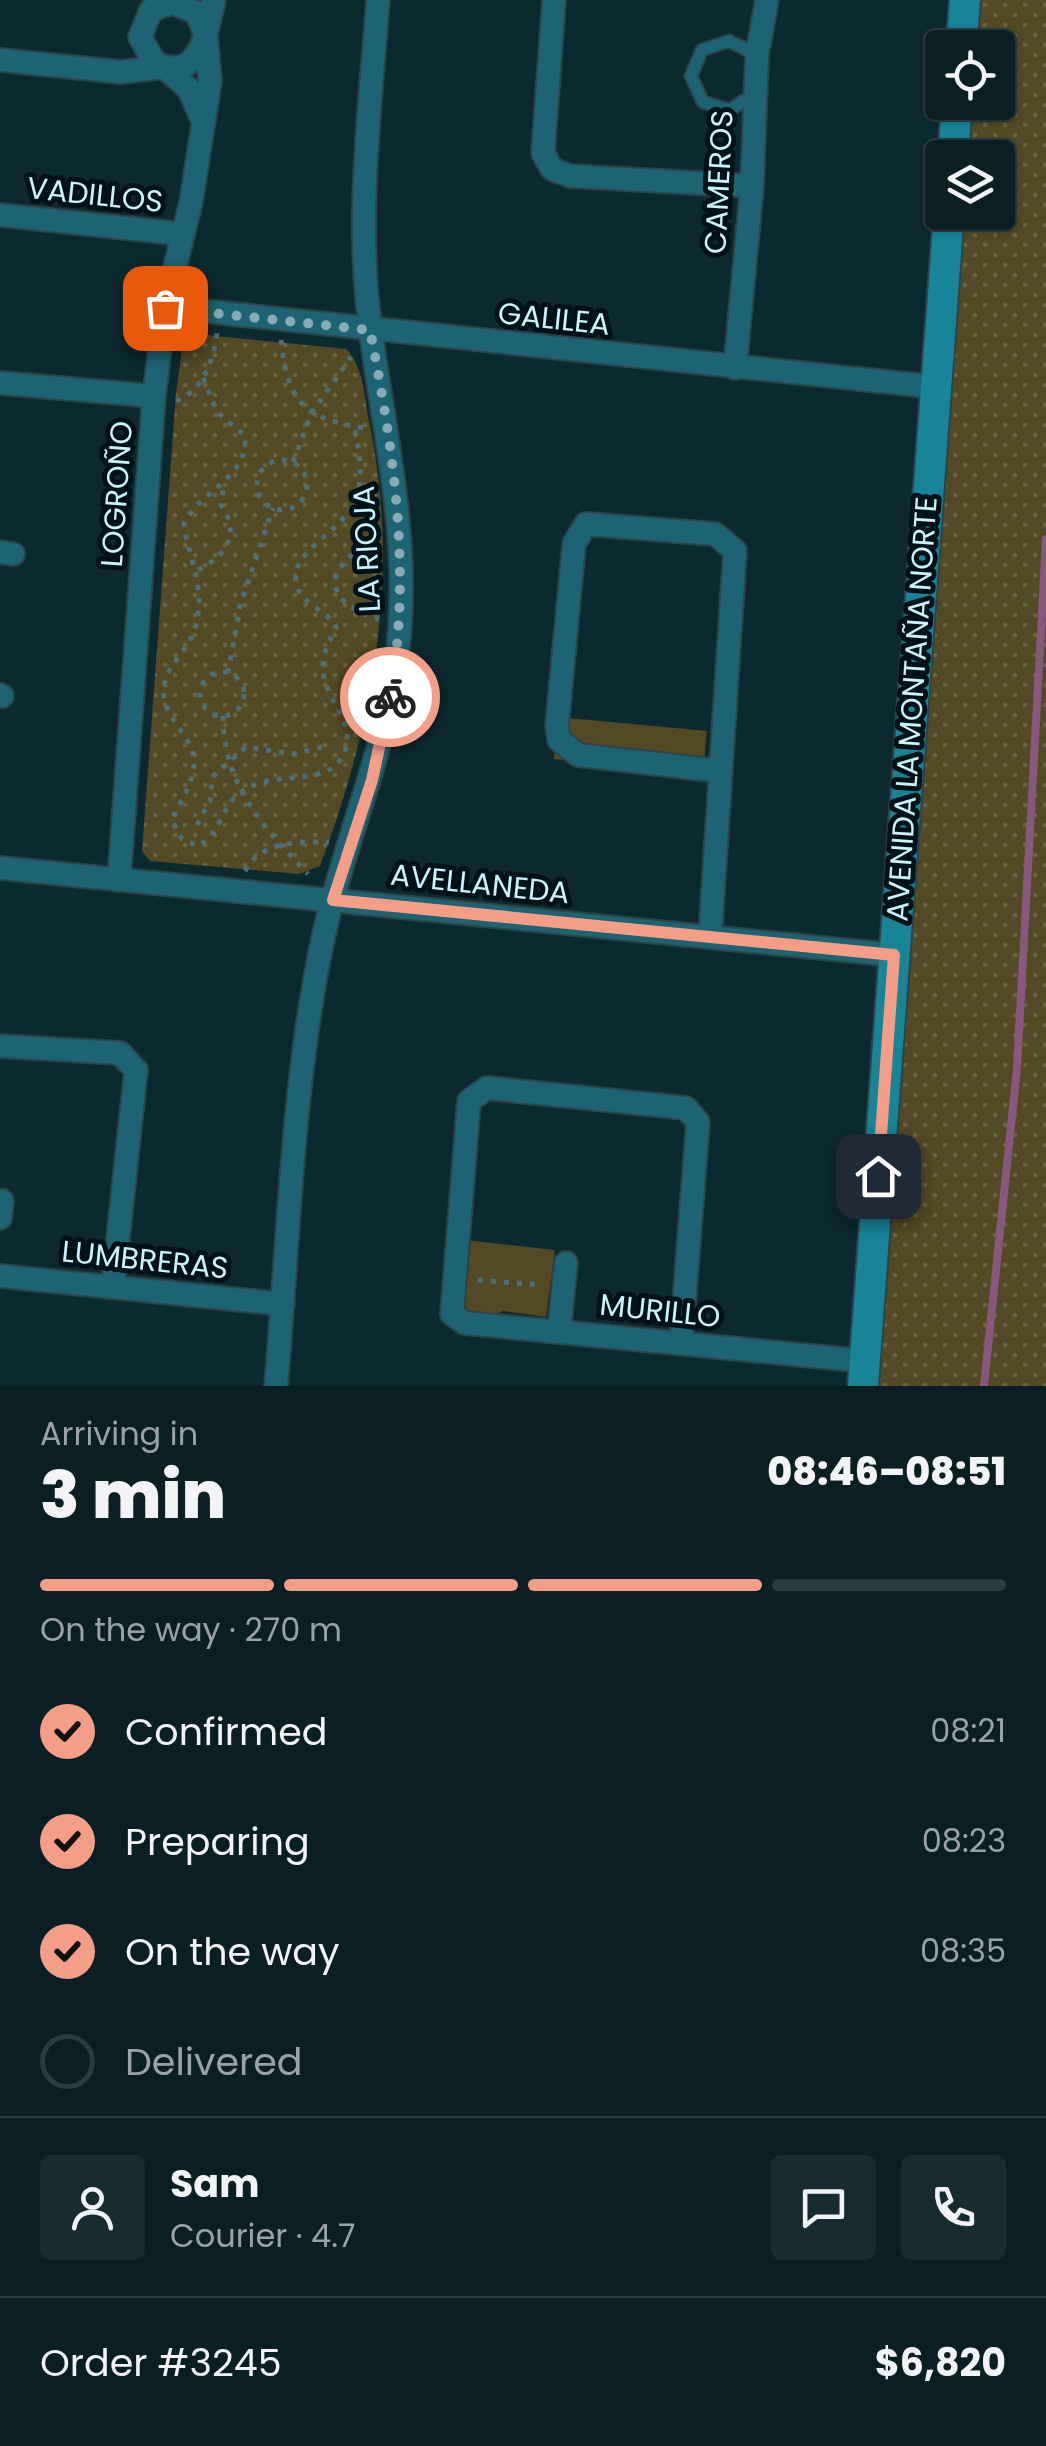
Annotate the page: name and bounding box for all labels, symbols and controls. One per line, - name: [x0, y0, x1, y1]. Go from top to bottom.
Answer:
- map controls: [925, 30, 1015, 230]
- button: locate: [925, 30, 1015, 120]
- street label: CAMEROS: [693, 109, 744, 255]
- button: layers: [925, 140, 1015, 230]
- street label: VADILLOS: [25, 166, 165, 223]
- pin: [123, 266, 208, 351]
- icon: bag: [138, 281, 193, 336]
- street label: GALILEA: [496, 291, 612, 346]
- street label: LOGROÑO: [90, 419, 143, 568]
- street label: LA RIOJA: [342, 485, 391, 613]
- street label: AVENIDA LA MONTAÑA NORTE: [875, 495, 948, 923]
- courier: [340, 647, 440, 747]
- icon: bike: [363, 670, 418, 725]
- street label: AVELLANEDA: [388, 853, 572, 914]
- pin: [836, 1134, 921, 1219]
- icon: home: [851, 1149, 906, 1204]
- street label: LUMBRERAS: [60, 1229, 230, 1290]
- street label: MURILLO: [598, 1283, 723, 1338]
- text: Arriving in: [40, 1411, 198, 1456]
- text: 08:46–08:51: [767, 1445, 1006, 1498]
- text: 3 min: [40, 1450, 226, 1541]
- text: On the way · 270 m: [40, 1607, 342, 1652]
- icon: check: [40, 1704, 95, 1759]
- text: Confirmed: [125, 1705, 327, 1758]
- text: 08:21: [930, 1708, 1006, 1753]
- icon: check: [40, 1814, 95, 1869]
- text: Preparing: [125, 1815, 310, 1868]
- text: 08:23: [922, 1818, 1006, 1863]
- icon: check: [40, 1924, 95, 1979]
- text: On the way: [125, 1925, 339, 1978]
- text: 08:35: [920, 1928, 1006, 1973]
- text: Delivered: [125, 2035, 302, 2088]
- button: person: [40, 2155, 145, 2260]
- button: chat: [771, 2155, 876, 2260]
- button: phone: [901, 2155, 1006, 2260]
- text: Sam: [170, 2157, 259, 2210]
- text: Courier · 4.7: [170, 2213, 355, 2258]
- text: Order #3245: [40, 2336, 282, 2389]
- text: $6,820: [875, 2336, 1006, 2389]

